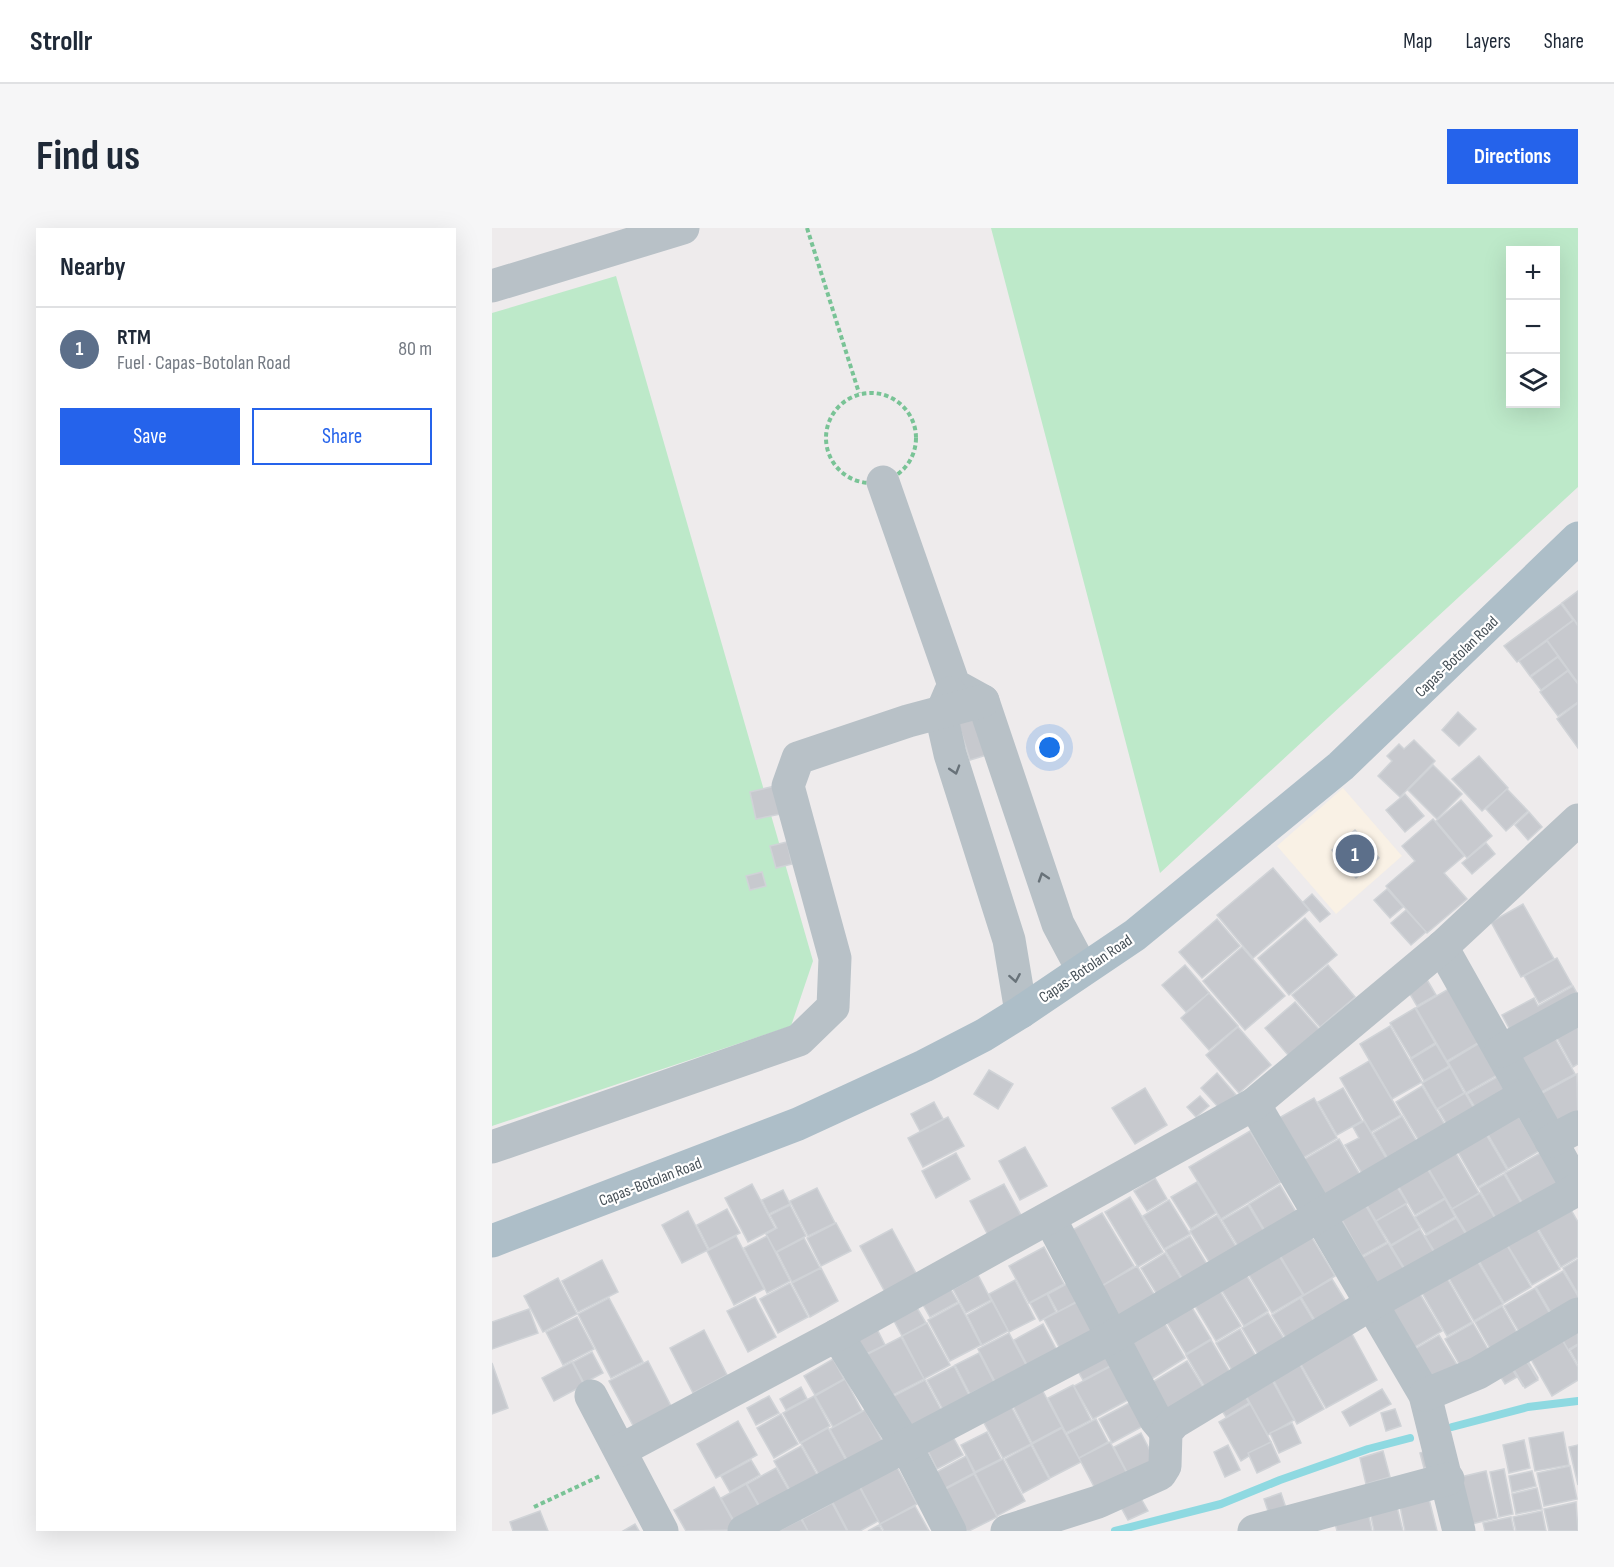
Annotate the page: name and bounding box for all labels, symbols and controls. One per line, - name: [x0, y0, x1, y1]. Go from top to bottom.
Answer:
- text: Strollr: [30, 25, 92, 58]
- text: Map: [1403, 29, 1432, 54]
- text: Layers: [1465, 29, 1511, 54]
- text: Share: [1544, 29, 1584, 54]
- button: Directions: [1447, 129, 1578, 184]
- text: Find us: [36, 131, 140, 182]
- map controls: [1506, 246, 1560, 408]
- button: +: [1506, 246, 1560, 300]
- text: Nearby: [60, 252, 126, 283]
- button: −: [1506, 300, 1560, 354]
- text: RTM: [117, 324, 151, 351]
- text: 1: [76, 337, 83, 361]
- text: 80 m: [398, 337, 432, 361]
- text: Fuel · Capas-Botolan Road: [117, 351, 290, 375]
- button: layers: [1506, 354, 1560, 408]
- button: Save: [60, 408, 240, 465]
- button: Share: [252, 408, 432, 465]
- street label: Capas-Botolan Road: [1411, 613, 1503, 702]
- your location: [1035, 733, 1064, 762]
- one-way arrow: [948, 765, 961, 775]
- pin: 1: [1336, 832, 1374, 876]
- one-way arrow: [1038, 872, 1050, 883]
- street label: Capas-Botolan Road: [1036, 931, 1136, 1007]
- one-way arrow: [1008, 972, 1021, 982]
- street label: Capas-Botolan Road: [597, 1154, 705, 1211]

